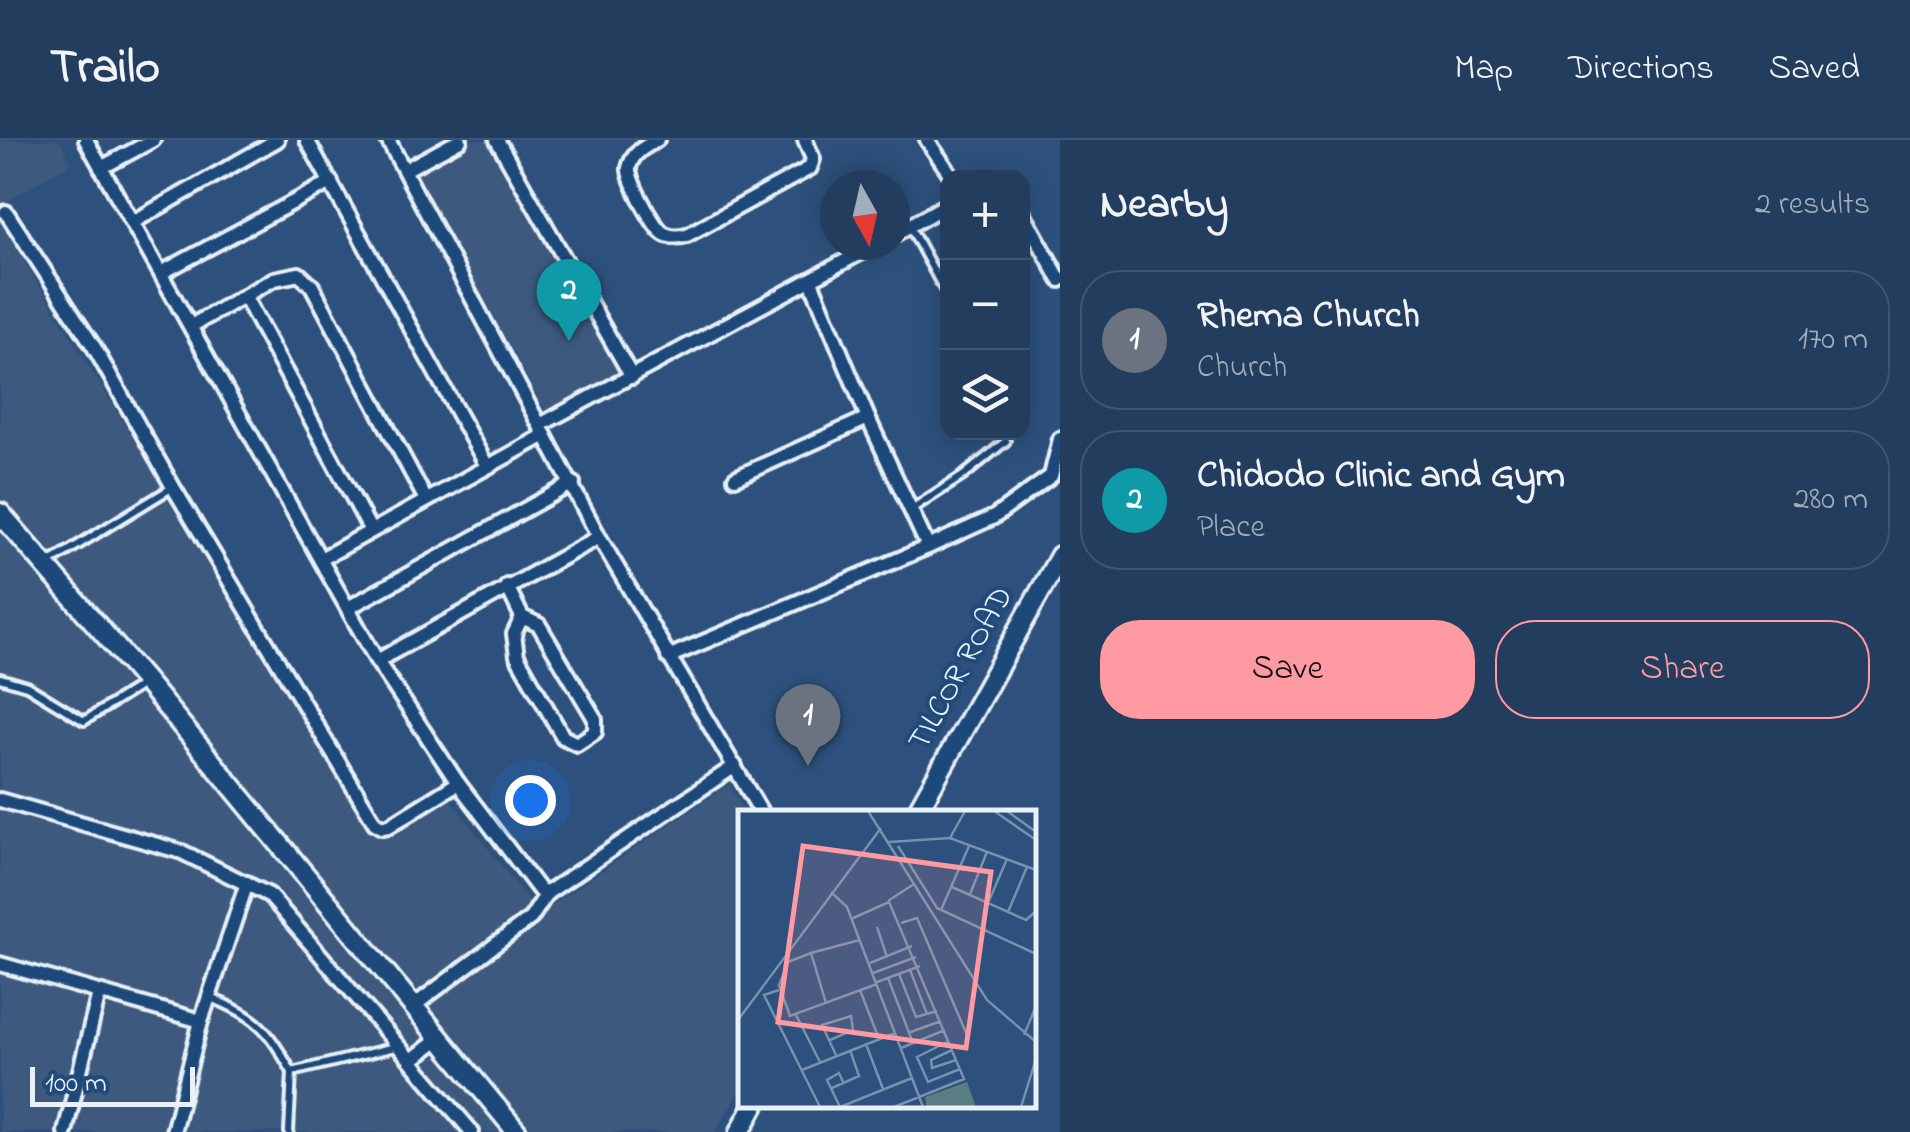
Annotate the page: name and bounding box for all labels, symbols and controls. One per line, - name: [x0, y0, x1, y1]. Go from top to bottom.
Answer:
- text: Trailo: [50, 34, 160, 104]
- text: Map: [1454, 44, 1513, 95]
- text: Directions: [1568, 44, 1714, 95]
- text: Saved: [1769, 44, 1860, 95]
- north arrow: [820, 170, 910, 260]
- map controls: [940, 170, 1030, 440]
- button: +: [940, 170, 1030, 260]
- text: Nearby: [1100, 175, 1228, 236]
- text: 2 results: [1755, 182, 1870, 229]
- pin: 2: [536, 259, 602, 341]
- button: −: [940, 260, 1030, 350]
- text: Rhema Church: [1197, 289, 1420, 345]
- text: 1: [1129, 317, 1140, 364]
- text: 170 m: [1798, 317, 1868, 364]
- text: Church: [1197, 345, 1287, 392]
- button: layers: [940, 350, 1030, 440]
- text: Chidodo Clinic and Gym: [1197, 449, 1565, 505]
- text: 2: [1127, 477, 1142, 524]
- text: 280 m: [1793, 477, 1868, 524]
- text: Place: [1197, 505, 1265, 552]
- street label: TILCOR ROAD: [897, 578, 1027, 760]
- button: Save: [1100, 620, 1475, 719]
- button: Share: [1495, 620, 1870, 719]
- pin: 1: [776, 684, 840, 766]
- your location: [505, 775, 556, 826]
- inset map: [738, 810, 1035, 1107]
- scale bar: [30, 1062, 195, 1106]
- text: 100 m: [45, 1064, 107, 1105]

